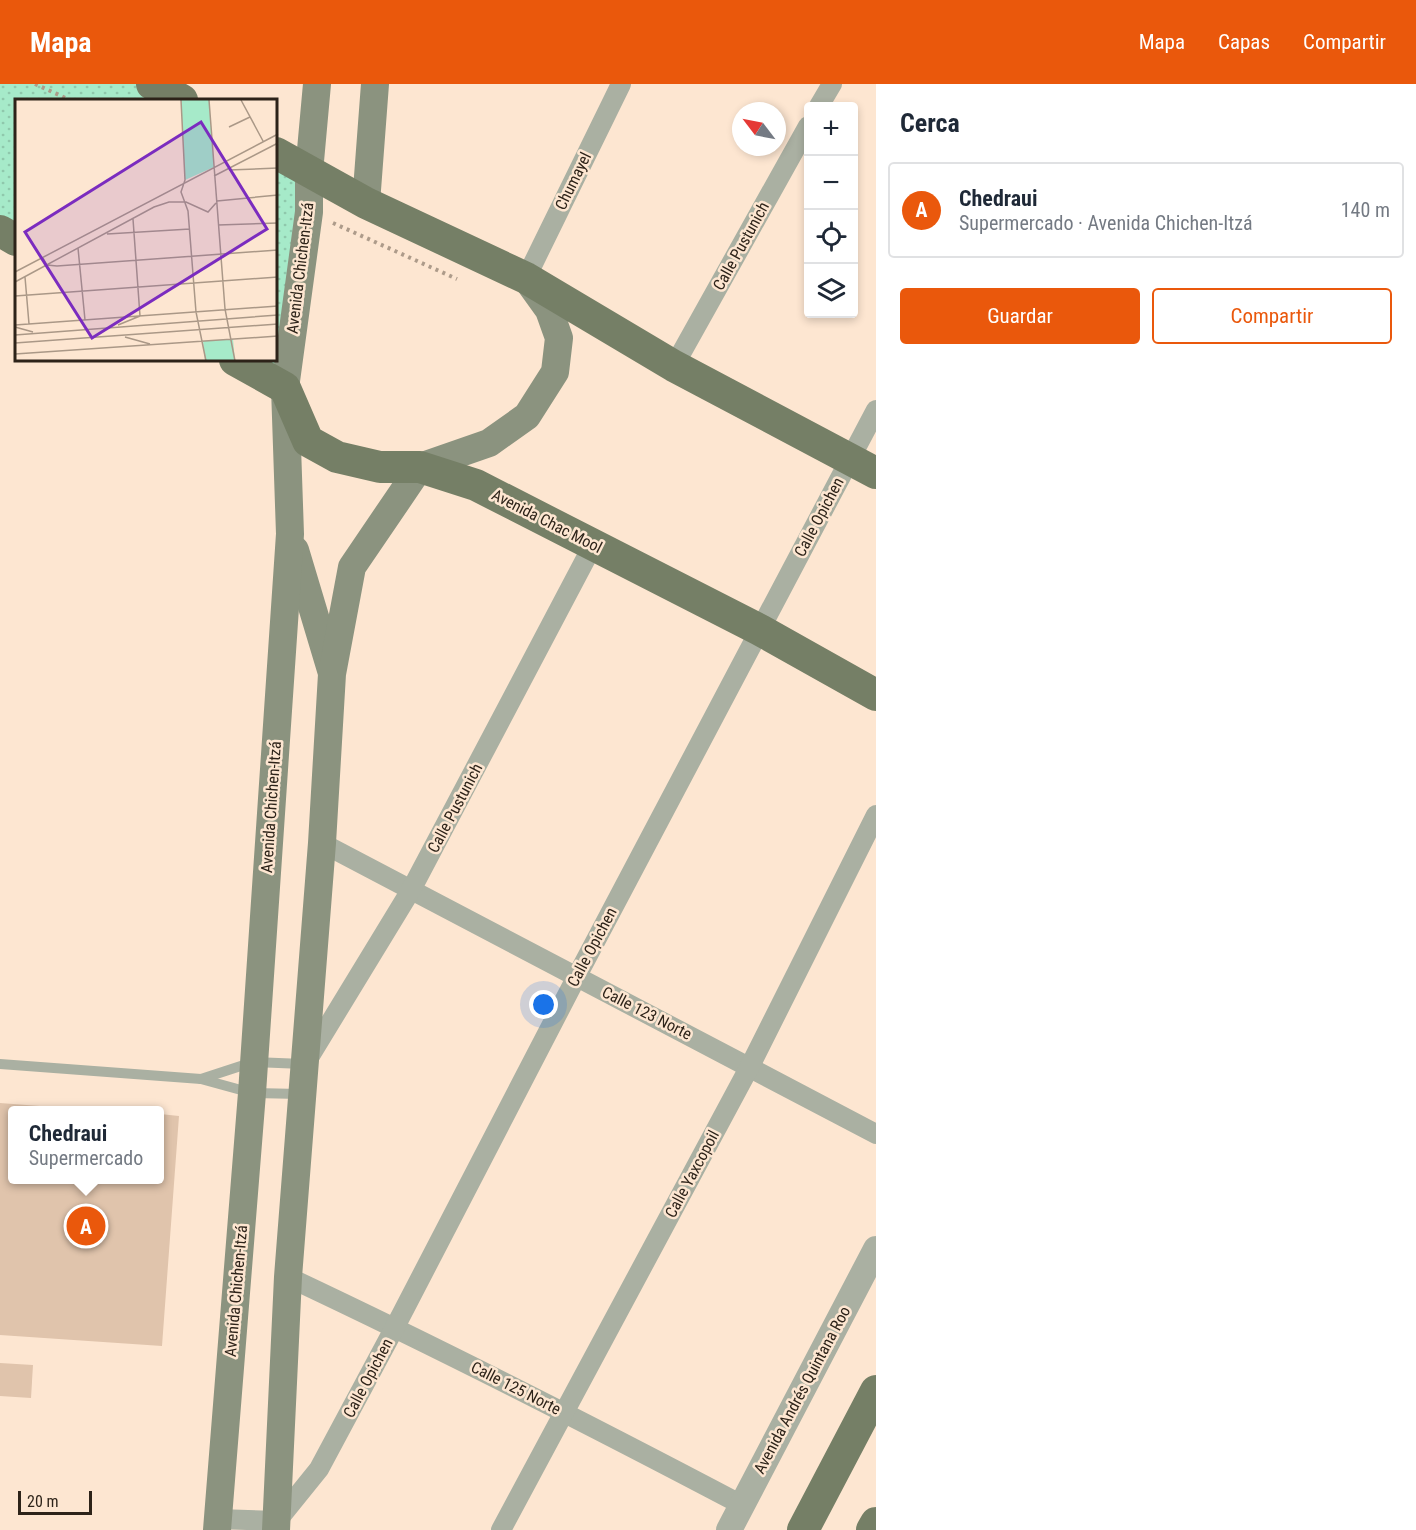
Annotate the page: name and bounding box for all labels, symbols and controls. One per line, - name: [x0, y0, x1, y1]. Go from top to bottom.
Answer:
- text: Mapa: [30, 26, 91, 59]
- text: Mapa: [1139, 30, 1185, 54]
- text: Capas: [1218, 30, 1270, 54]
- text: Compartir: [1303, 30, 1386, 54]
- inset map: [15, 99, 278, 362]
- north arrow: [732, 102, 786, 156]
- map controls: [804, 102, 858, 318]
- button: +: [804, 102, 858, 156]
- text: Cerca: [900, 108, 960, 138]
- street label: Chumayel: [551, 149, 595, 213]
- button: −: [804, 156, 858, 210]
- text: Chedraui: [959, 186, 1037, 211]
- street label: Calle Pustunich: [709, 198, 773, 294]
- text: A: [916, 198, 927, 222]
- text: 140 m: [1341, 198, 1390, 222]
- street label: Avenida Chichen-Itzá: [283, 201, 317, 335]
- button: locate: [804, 210, 858, 264]
- text: Supermercado · Avenida Chichen-Itzá: [959, 211, 1253, 235]
- button: layers: [804, 264, 858, 318]
- button: Guardar: [900, 288, 1140, 344]
- button: Compartir: [1152, 288, 1392, 344]
- street label: Calle Opichen: [790, 474, 848, 560]
- street label: Avenida Chac Mool: [489, 485, 605, 557]
- street label: Avenida Chichen-Itzá: [257, 740, 285, 874]
- street label: Calle Pustunich: [424, 760, 486, 856]
- street label: Calle Opichen: [563, 904, 621, 990]
- street label: Calle 123 Norte: [599, 982, 695, 1044]
- your location: [529, 990, 558, 1019]
- popup: [8, 1106, 164, 1184]
- text: Chedraui: [29, 1121, 107, 1146]
- street label: Calle Yaxcopoil: [661, 1127, 723, 1221]
- text: Supermercado: [29, 1146, 143, 1170]
- pin: A: [66, 1204, 106, 1248]
- street label: Avenida Chichen-Itzá: [221, 1224, 251, 1358]
- street label: Avenida Andrés Quintana Roo: [750, 1303, 854, 1477]
- street label: Calle Opichen: [339, 1335, 397, 1421]
- street label: Calle 125 Norte: [468, 1357, 564, 1419]
- scale bar: [18, 1488, 92, 1516]
- text: 20 m: [27, 1492, 59, 1511]

